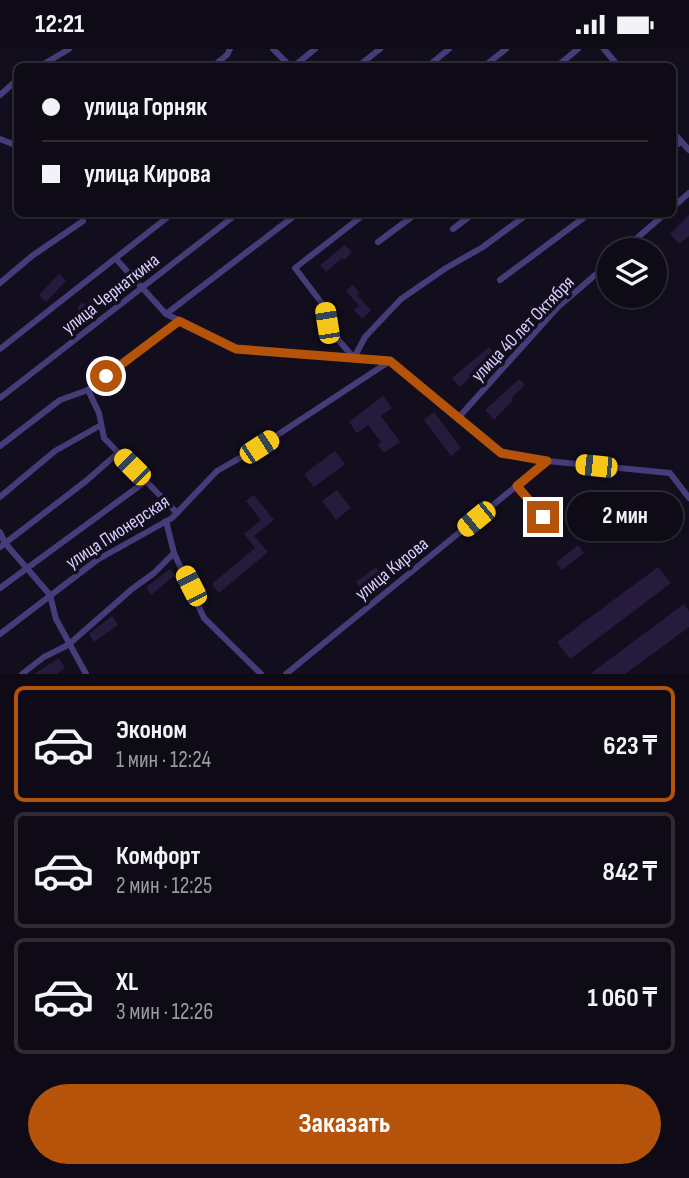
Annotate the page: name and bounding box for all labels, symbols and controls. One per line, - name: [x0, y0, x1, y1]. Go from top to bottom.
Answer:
- text: 12:21: [35, 9, 84, 40]
- text: улица Горняк: [84, 92, 207, 123]
- text: улица Кирова: [84, 159, 211, 190]
- map controls: [597, 238, 667, 308]
- button: layers: [597, 238, 667, 308]
- street label: улица Чернаткина: [58, 249, 164, 339]
- street label: улица 40 лет Октября: [467, 271, 579, 387]
- car: [314, 301, 341, 345]
- route start: [90, 360, 122, 392]
- car: [236, 427, 283, 467]
- car: [110, 445, 155, 489]
- car: [575, 453, 618, 479]
- street label: улица Пионерская: [62, 490, 174, 574]
- callout: 2 мин: [568, 493, 683, 541]
- car: [454, 498, 499, 540]
- route end: [527, 501, 559, 533]
- text: 2 мин: [602, 502, 648, 530]
- street label: улица Кирова: [351, 533, 433, 606]
- car: [173, 563, 210, 609]
- icon: car: [32, 713, 95, 776]
- text: Эконом: [116, 715, 187, 746]
- text: 623 ₸: [603, 731, 657, 762]
- text: 1 мин · 12:24: [116, 746, 211, 774]
- icon: car: [32, 839, 95, 902]
- text: Комфорт: [116, 841, 200, 872]
- text: 842 ₸: [603, 857, 657, 888]
- text: 2 мин · 12:25: [116, 872, 212, 900]
- icon: car: [32, 965, 95, 1028]
- text: XL: [116, 967, 138, 998]
- text: 1 060 ₸: [588, 983, 657, 1014]
- text: 3 мин · 12:26: [116, 998, 213, 1026]
- button: Заказать: [28, 1084, 661, 1164]

